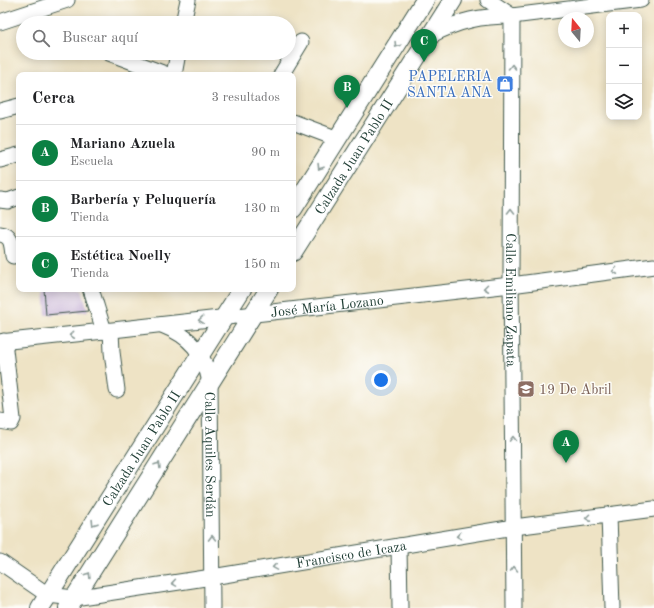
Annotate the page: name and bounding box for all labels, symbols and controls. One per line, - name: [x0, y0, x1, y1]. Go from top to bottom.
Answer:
- north arrow: [558, 12, 594, 48]
- map controls: [606, 12, 642, 120]
- button: +: [606, 12, 642, 48]
- search box: [16, 16, 296, 60]
- icon: search: [30, 27, 52, 49]
- pin: C: [411, 29, 437, 62]
- text: Buscar aquí: [62, 31, 138, 46]
- one-way arrow: [394, 41, 402, 48]
- button: −: [606, 48, 642, 84]
- one-way arrow: [508, 64, 516, 70]
- place label: PAPELERIA SANTA ANA: [407, 70, 492, 100]
- shop icon: PAPELERIA SANTA ANA: [495, 74, 515, 94]
- pin: B: [334, 75, 360, 108]
- button: layers: [606, 84, 642, 120]
- text: Cerca: [32, 90, 75, 107]
- text: 3 resultados: [212, 91, 280, 104]
- street label: Calzada Juan Pablo II: [313, 97, 396, 217]
- text: Mariano Azuela: [70, 137, 175, 152]
- text: A: [40, 146, 50, 159]
- text: 90 m: [251, 146, 280, 159]
- text: Escuela: [70, 155, 113, 168]
- one-way arrow: [318, 162, 325, 169]
- text: Barbería y Peluquería: [70, 193, 216, 208]
- text: B: [40, 202, 50, 215]
- text: 130 m: [243, 202, 280, 215]
- one-way arrow: [507, 208, 515, 214]
- text: Tienda: [70, 211, 109, 224]
- street label: Calle Emiliano Zapata: [503, 233, 518, 367]
- text: Estética Noelly: [70, 249, 171, 264]
- text: C: [41, 258, 49, 271]
- text: 150 m: [243, 258, 280, 271]
- one-way arrow: [612, 266, 618, 275]
- text: Tienda: [70, 267, 109, 280]
- one-way arrow: [483, 283, 489, 292]
- street label: José María Lozano: [270, 293, 385, 320]
- one-way arrow: [198, 316, 204, 325]
- one-way arrow: [68, 330, 75, 339]
- your location: [371, 370, 391, 390]
- school or university icon: 19 De Abril: [516, 379, 536, 399]
- place label: 19 De Abril: [539, 383, 612, 397]
- street label: Calzada Juan Pablo II: [100, 389, 184, 509]
- street label: Calle Aquiles Serdán: [202, 391, 217, 518]
- pin: A: [553, 430, 579, 463]
- one-way arrow: [509, 436, 517, 442]
- one-way arrow: [153, 462, 160, 469]
- one-way arrow: [584, 513, 591, 522]
- one-way arrow: [91, 519, 99, 526]
- one-way arrow: [456, 531, 462, 540]
- one-way arrow: [208, 535, 216, 541]
- street label: Francisco de Icaza: [295, 539, 408, 571]
- one-way arrow: [272, 562, 278, 570]
- one-way arrow: [510, 566, 518, 572]
- one-way arrow: [84, 572, 91, 579]
- one-way arrow: [171, 578, 177, 587]

